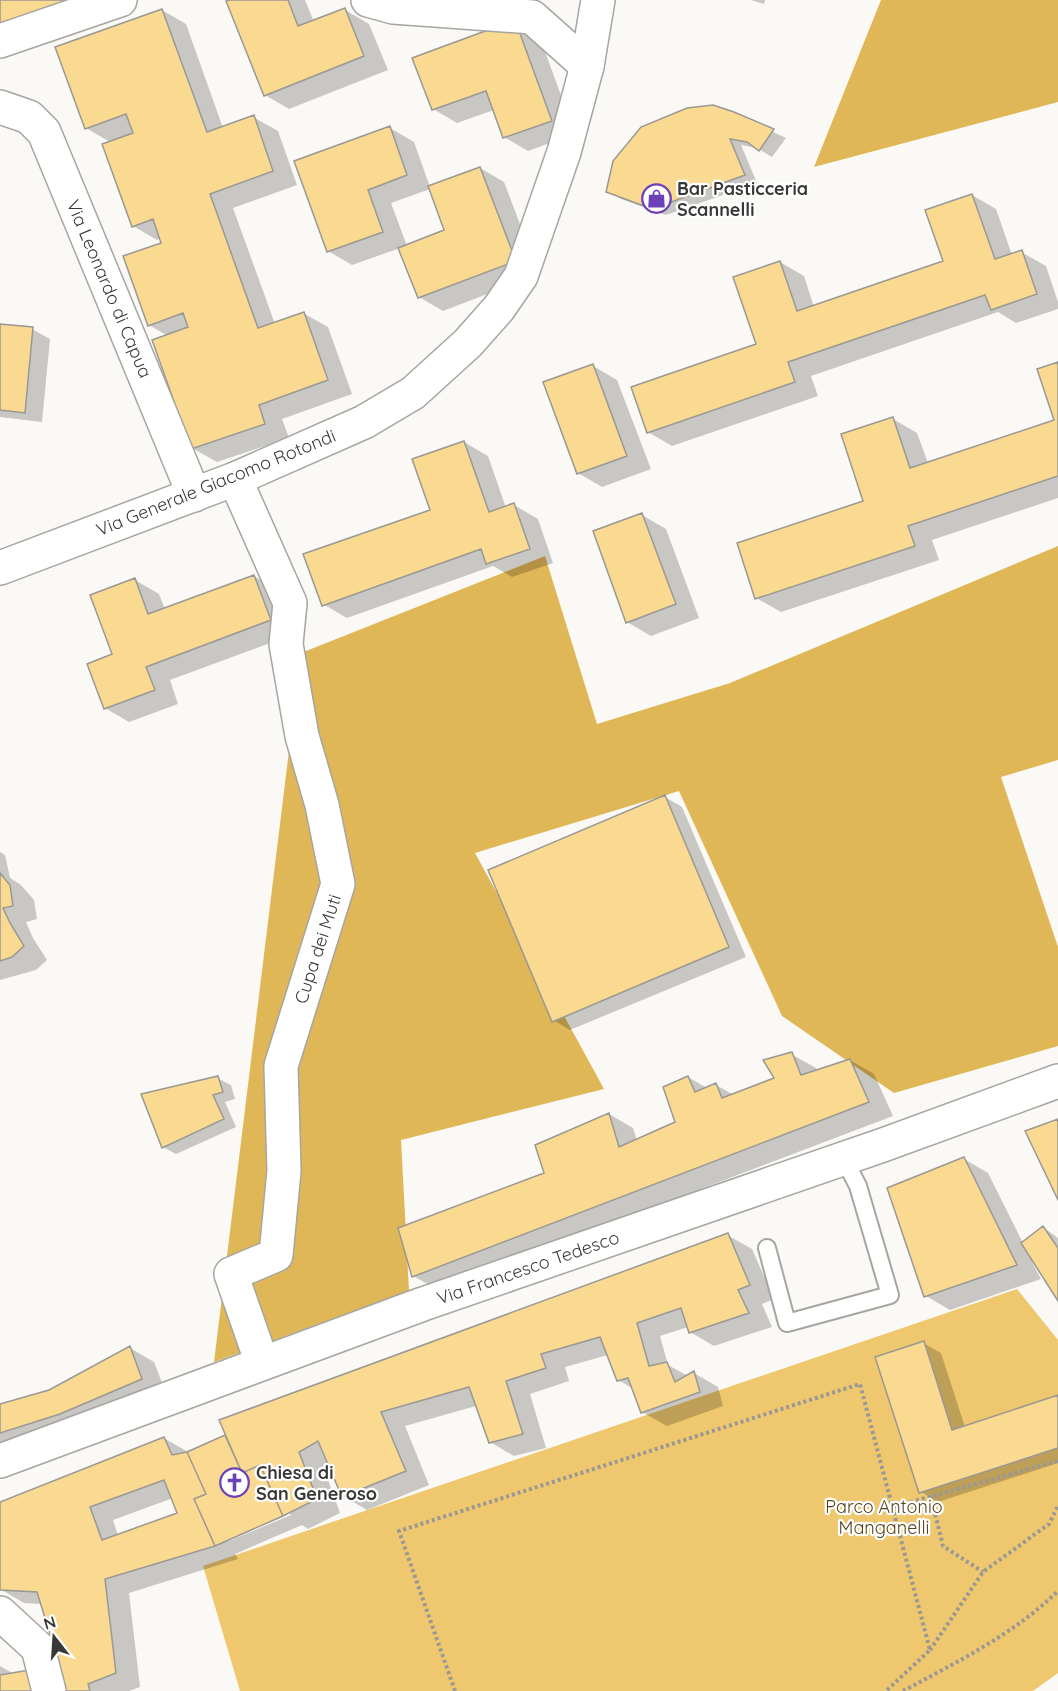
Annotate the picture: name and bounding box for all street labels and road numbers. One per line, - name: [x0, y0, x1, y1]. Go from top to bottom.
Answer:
- street label: Via Leonardo di Capua: [62, 196, 157, 381]
- street label: Via Generale Giacomo Rotondi: [93, 424, 339, 541]
- street label: Cupa dei Muti: [289, 891, 346, 1006]
- street label: Via Francesco Tedesco: [434, 1226, 622, 1310]

